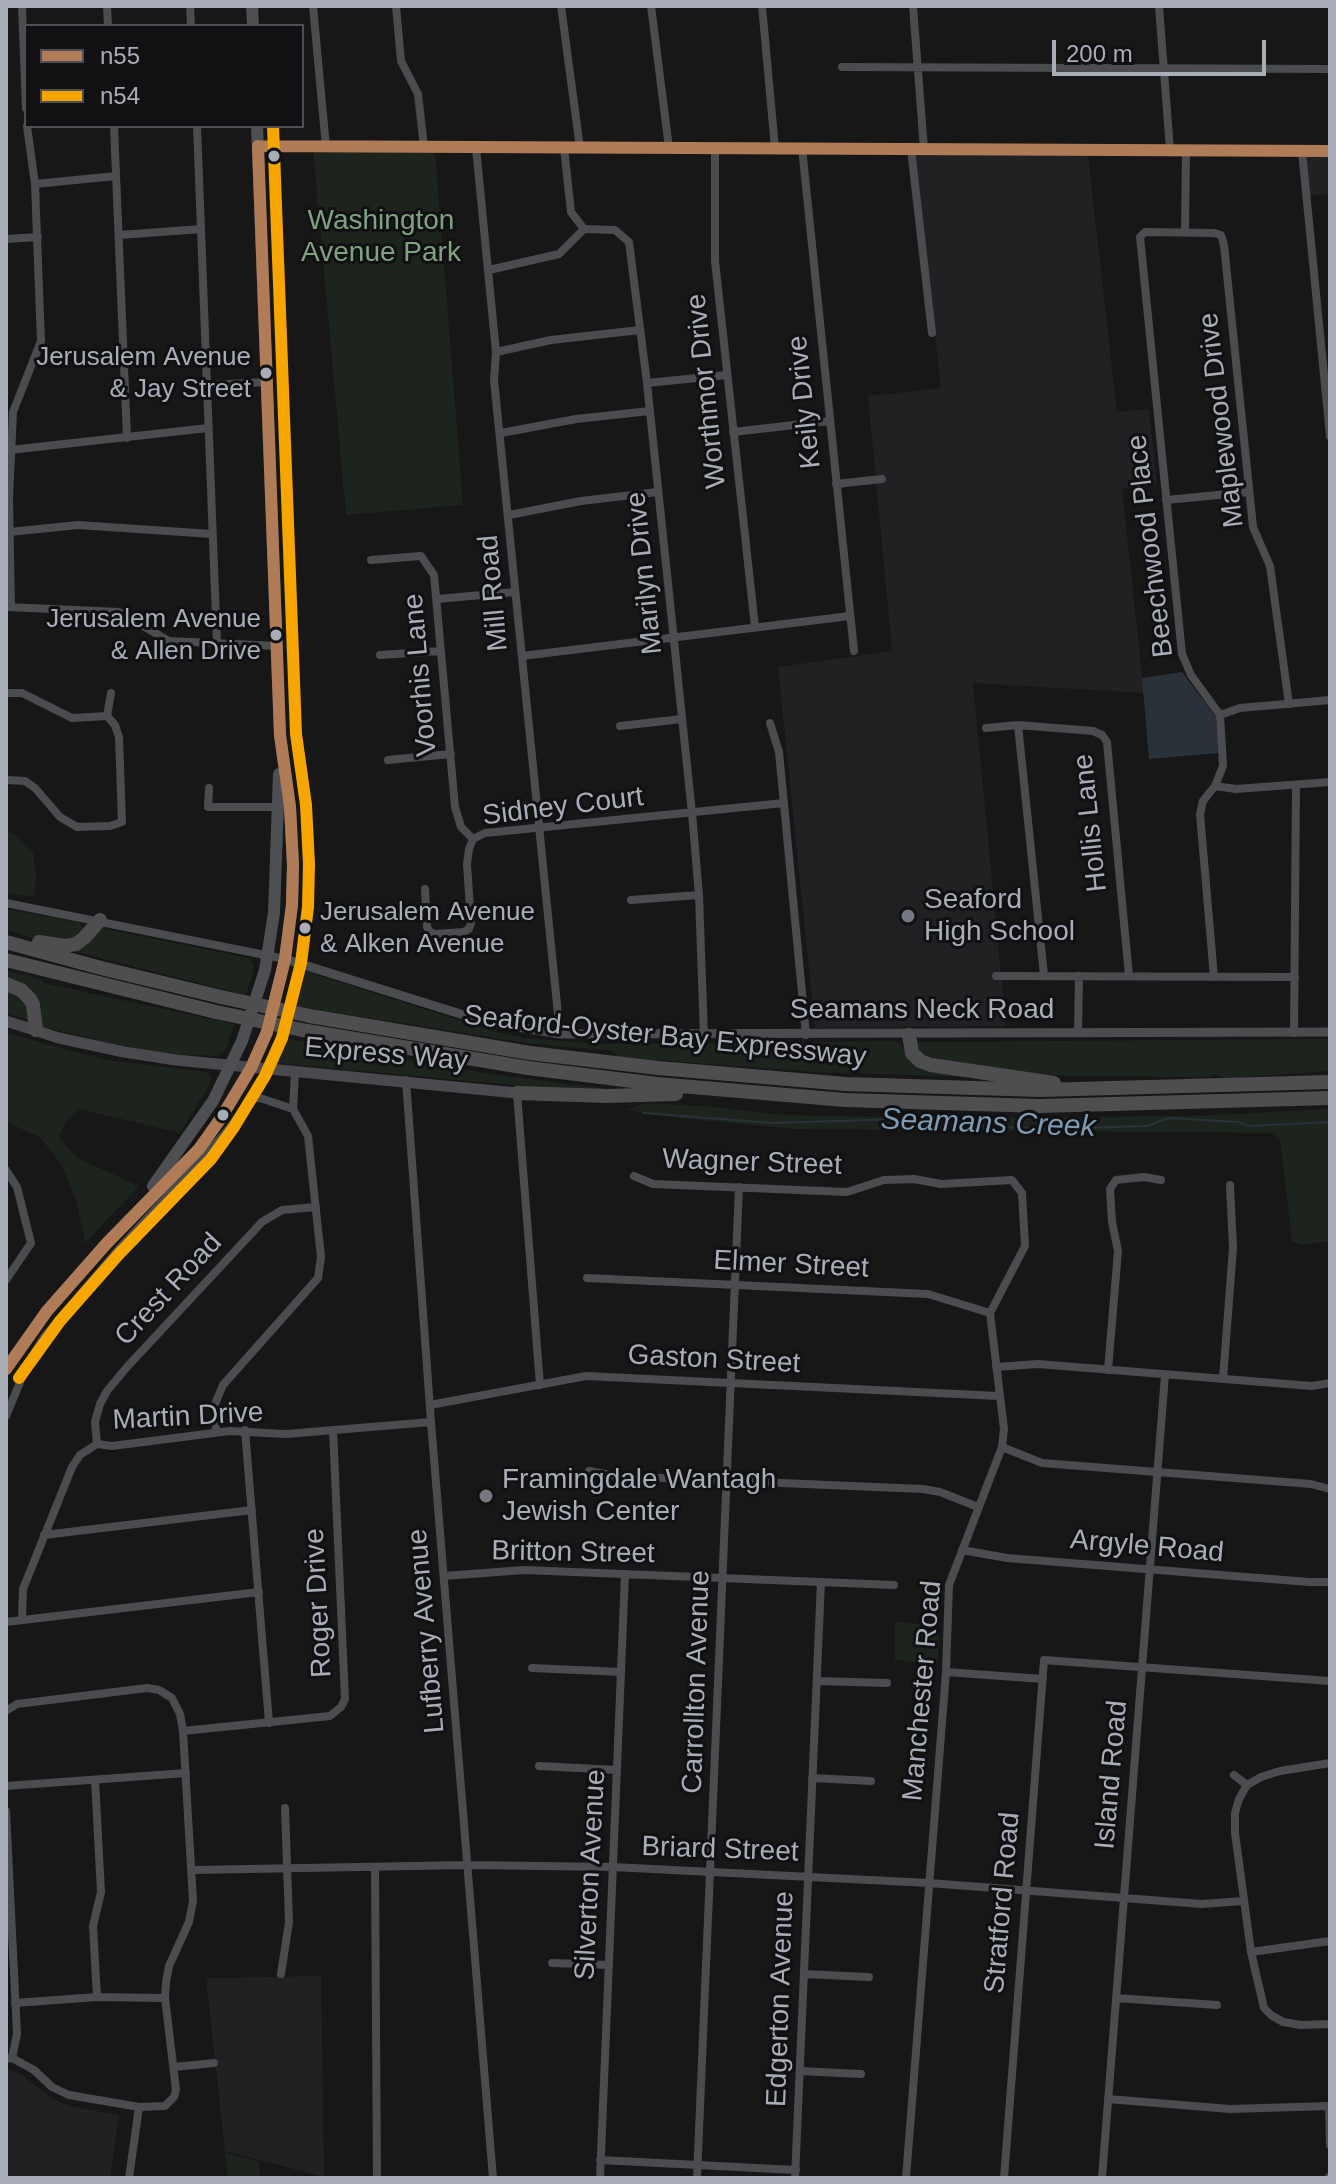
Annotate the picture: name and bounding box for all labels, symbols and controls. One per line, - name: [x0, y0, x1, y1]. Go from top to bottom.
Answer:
- legend: [24, 24, 304, 128]
- scale bar: [1056, 24, 1270, 74]
- text: 200 m: [1066, 40, 1133, 67]
- text: n55: [100, 42, 140, 69]
- text: n54: [100, 82, 140, 109]
- unlabelled marker: [266, 148, 282, 164]
- park label: Washington Avenue Park: [301, 204, 461, 270]
- street label: Worthmor Drive: [680, 292, 734, 490]
- street label: Maplewood Drive: [1192, 311, 1252, 529]
- street label: Keily Drive: [781, 334, 829, 470]
- place label: Jerusalem Avenue & Jay Street: [36, 342, 251, 404]
- marker: Jerusalem Avenue & Jay Street: [258, 365, 274, 381]
- street label: Beechwood Place: [1121, 433, 1181, 659]
- street label: Marilyn Drive: [620, 490, 670, 656]
- street label: Mill Road: [472, 533, 516, 653]
- street label: Voorhis Lane: [397, 592, 445, 758]
- place label: Jerusalem Avenue & Allen Drive: [46, 604, 261, 666]
- marker: Jerusalem Avenue & Allen Drive: [268, 627, 284, 643]
- street label: Hollis Lane: [1067, 752, 1115, 894]
- street label: Sidney Court: [481, 780, 645, 834]
- place label: Seaford High School: [924, 883, 1075, 949]
- place label: Jerusalem Avenue & Alken Avenue: [320, 897, 535, 958]
- marker: Seaford High School: [899, 907, 917, 925]
- marker: Jerusalem Avenue & Alken Avenue: [297, 920, 313, 936]
- street label: Seamans Neck Road: [790, 993, 1054, 1027]
- street label: Seaford-Oyster Bay Expressway: [462, 999, 868, 1075]
- street label: Express Way: [303, 1031, 469, 1079]
- water label: Seamans Creek: [880, 1102, 1096, 1146]
- unlabelled marker: [215, 1107, 231, 1123]
- street label: Wagner Street: [662, 1143, 842, 1183]
- street label: Crest Road: [108, 1227, 230, 1353]
- street label: Elmer Street: [712, 1244, 870, 1286]
- street label: Gaston Street: [627, 1339, 801, 1381]
- street label: Martin Drive: [112, 1396, 264, 1438]
- place label: Framingdale Wantagh Jewish Center: [502, 1463, 776, 1529]
- marker: Framingdale Wantagh Jewish Center: [477, 1487, 495, 1505]
- street label: Argyle Road: [1069, 1524, 1225, 1570]
- street label: Lufberry Avenue: [401, 1527, 453, 1735]
- street label: Roger Drive: [298, 1528, 340, 1678]
- street label: Britton Street: [491, 1535, 655, 1571]
- street label: Carrollton Avenue: [676, 1570, 718, 1794]
- street label: Manchester Road: [897, 1579, 949, 1803]
- street label: Island Road: [1089, 1699, 1135, 1851]
- street label: Silverton Avenue: [569, 1769, 613, 1981]
- street label: Stratford Road: [978, 1811, 1028, 1995]
- street label: Briard Street: [641, 1830, 799, 1870]
- street label: Edgerton Avenue: [760, 1891, 802, 2107]

